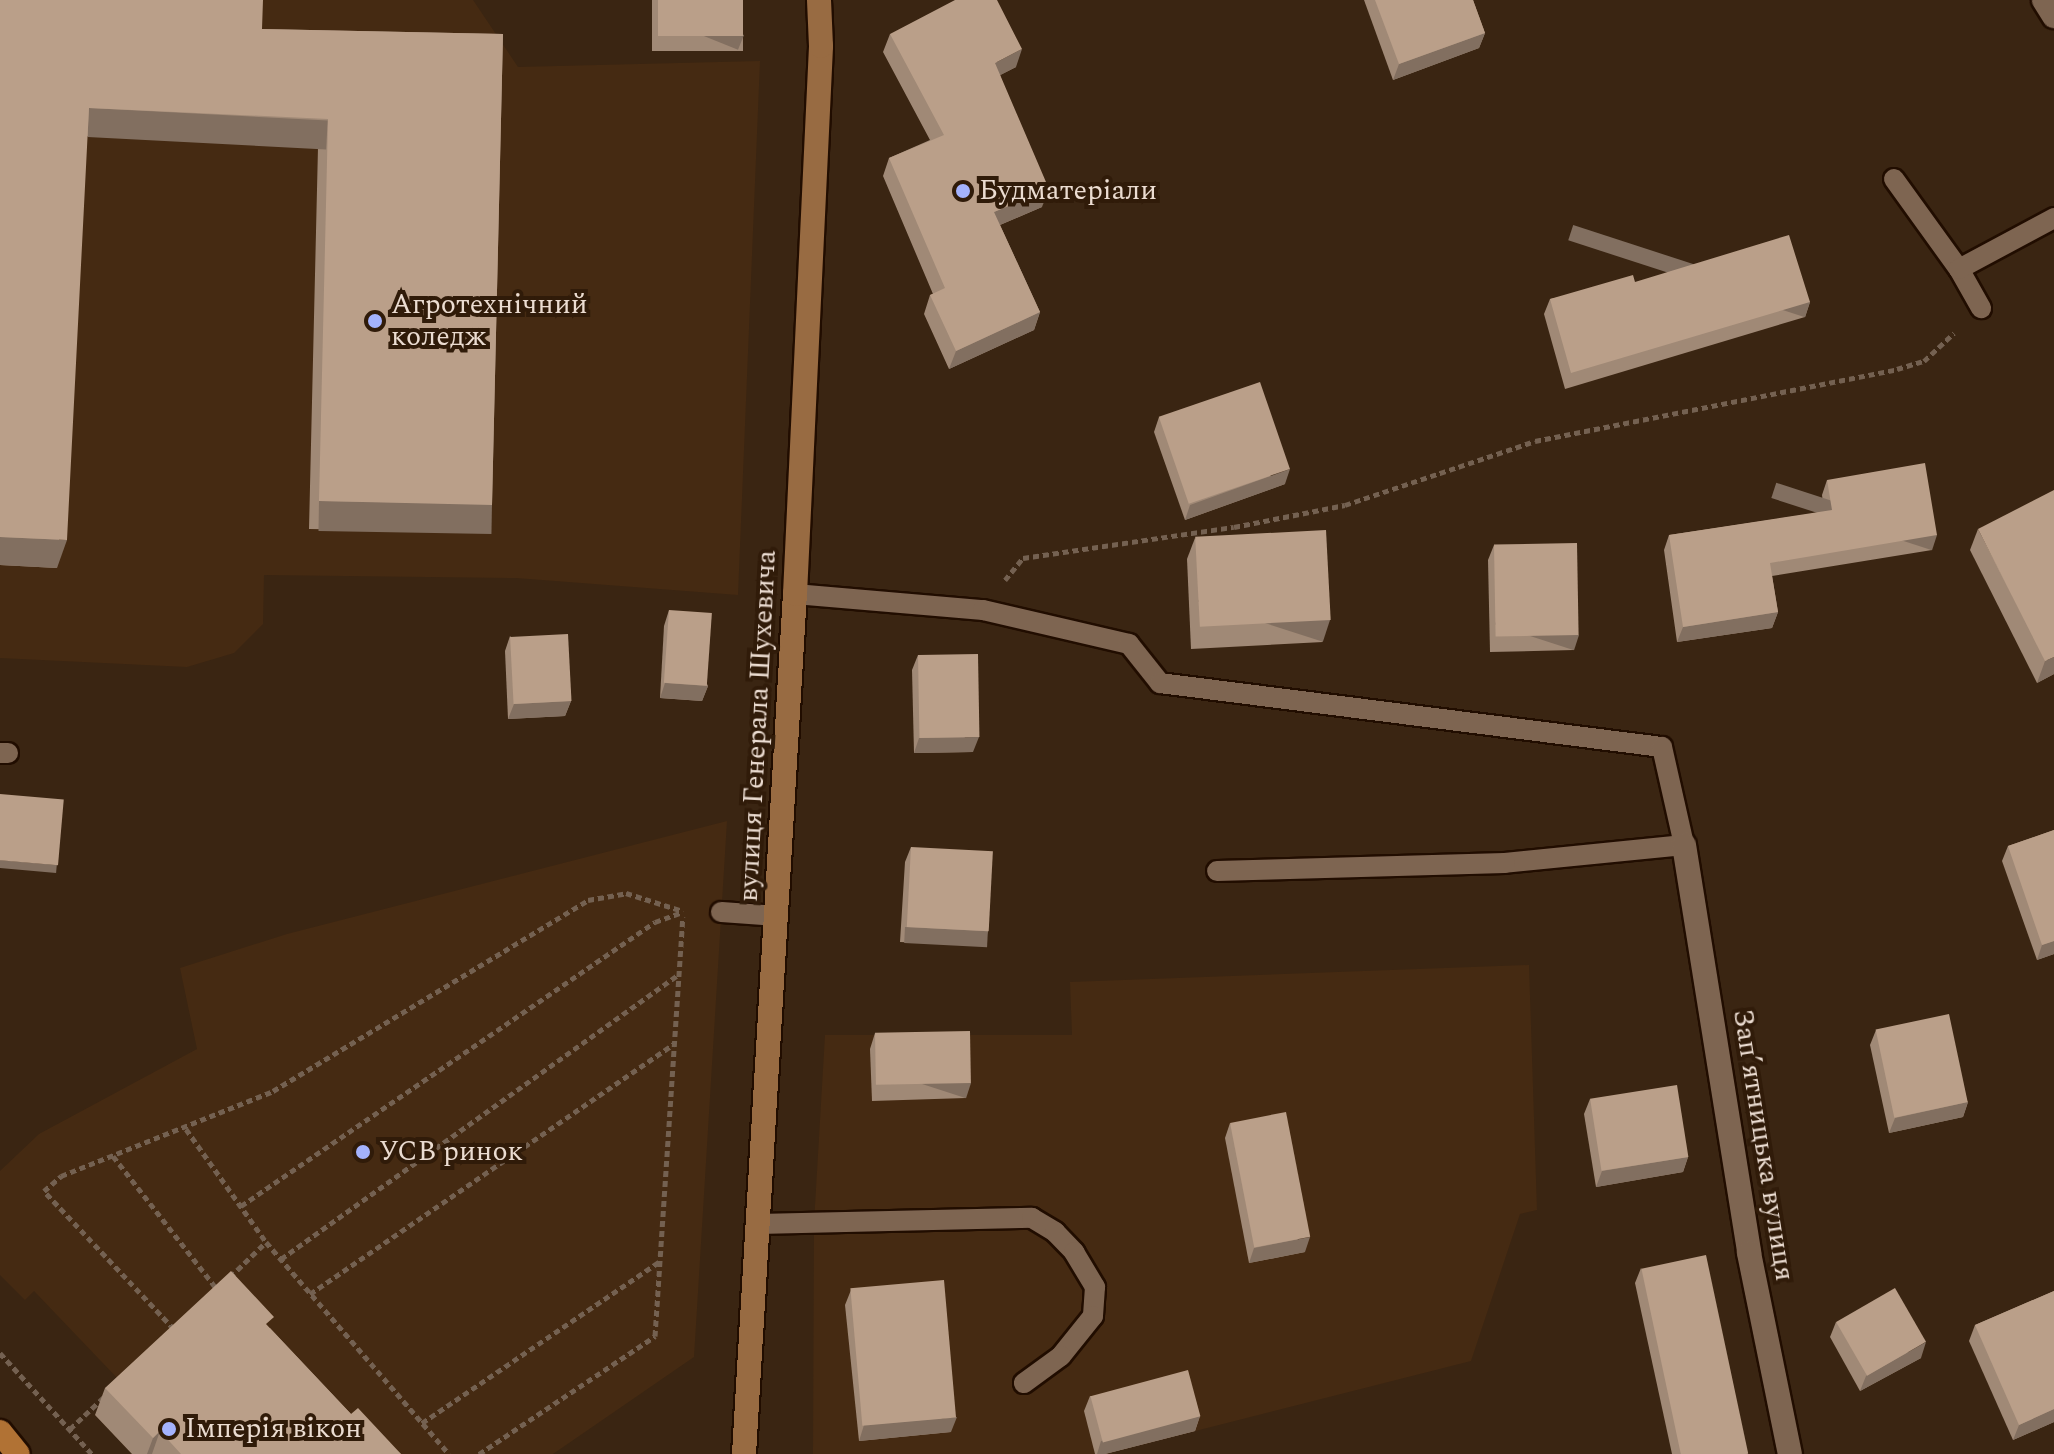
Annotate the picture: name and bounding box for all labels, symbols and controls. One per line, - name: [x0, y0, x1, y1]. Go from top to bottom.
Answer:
- place label: Будматеріали: [979, 174, 1157, 208]
- marker: Будматеріали: [954, 182, 972, 200]
- place label: Агротехнічний коледж: [391, 288, 588, 354]
- marker: Агротехнічний коледж: [366, 312, 384, 330]
- street label: вулиця Генерала Шухевича: [732, 549, 784, 903]
- street label: Запʼятницька вулиця: [1725, 1007, 1801, 1283]
- place label: УСВ ринок: [379, 1135, 523, 1169]
- marker: УСВ ринок: [354, 1143, 372, 1161]
- place label: Імперія вікон: [185, 1412, 362, 1446]
- marker: Імперія вікон: [160, 1420, 178, 1438]

